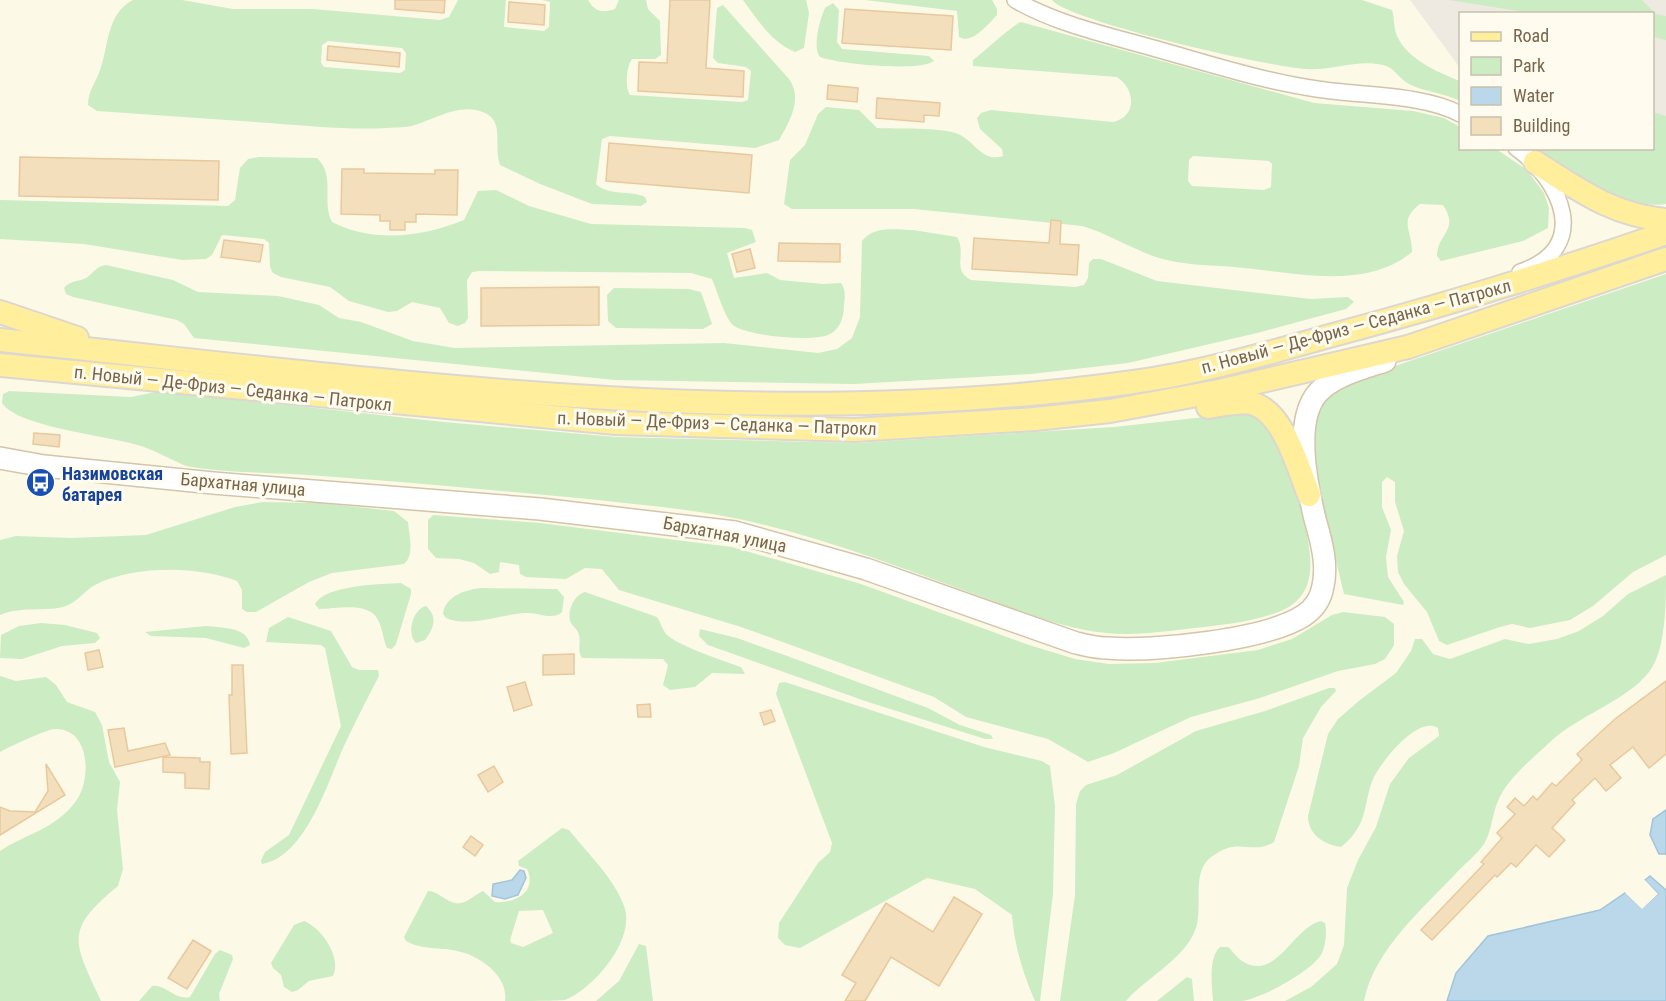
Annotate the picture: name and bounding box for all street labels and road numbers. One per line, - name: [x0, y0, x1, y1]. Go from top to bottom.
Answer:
- street label: п. Новый — Де-Фриз — Седанка — Патрокл: [1199, 274, 1513, 378]
- street label: п. Новый — Де-Фриз — Седанка — Патрокл: [73, 361, 393, 415]
- street label: п. Новый — Де-Фриз — Седанка — Патрокл: [557, 407, 877, 439]
- street label: Бархатная улица: [180, 468, 306, 500]
- street label: Бархатная улица: [661, 512, 789, 556]

